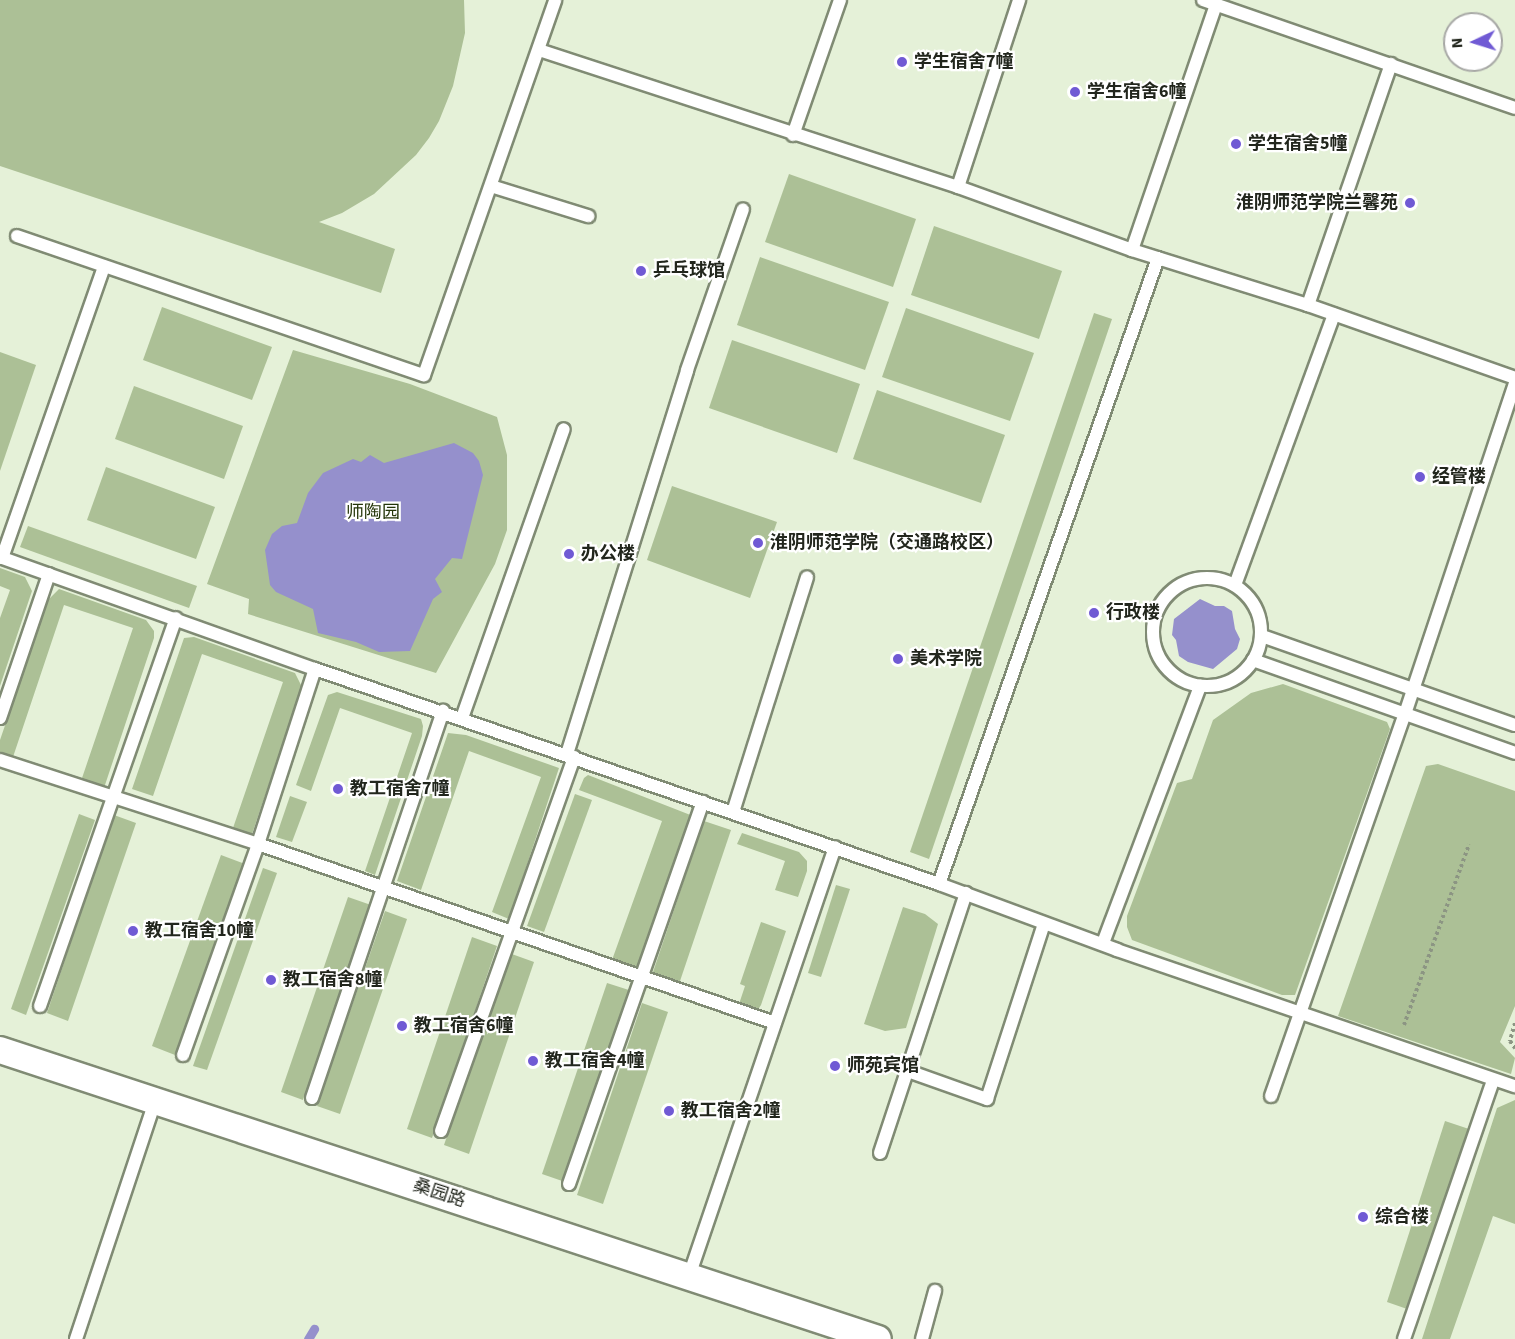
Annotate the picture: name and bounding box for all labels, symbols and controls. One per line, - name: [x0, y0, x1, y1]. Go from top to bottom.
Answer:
- north arrow: [1443, 12, 1503, 72]
- text: N: [1446, 37, 1468, 49]
- place label: 学生宿舍7幢: [914, 51, 1014, 73]
- marker: 学生宿舍7幢: [895, 55, 909, 69]
- place label: 学生宿舍6幢: [1087, 81, 1187, 103]
- marker: 学生宿舍6幢: [1068, 85, 1082, 99]
- place label: 学生宿舍5幢: [1248, 133, 1348, 155]
- marker: 学生宿舍5幢: [1229, 137, 1243, 151]
- place label: 淮阴师范学院兰馨苑: [1236, 192, 1398, 214]
- marker: 淮阴师范学院兰馨苑: [1403, 196, 1417, 210]
- place label: 乒乓球馆: [653, 260, 725, 282]
- marker: 乒乓球馆: [634, 264, 648, 278]
- place label: 经管楼: [1432, 466, 1486, 488]
- marker: 经管楼: [1413, 470, 1427, 484]
- park label: 师陶园: [346, 502, 400, 524]
- place label: 淮阴师范学院（交通路校区）: [770, 532, 1004, 554]
- marker: 淮阴师范学院（交通路校区）: [751, 536, 765, 550]
- place label: 办公楼: [581, 543, 635, 565]
- marker: 办公楼: [562, 547, 576, 561]
- place label: 行政楼: [1106, 602, 1160, 624]
- marker: 行政楼: [1087, 606, 1101, 620]
- place label: 美术学院: [910, 648, 982, 670]
- marker: 美术学院: [891, 652, 905, 666]
- place label: 教工宿舍7幢: [350, 778, 450, 800]
- marker: 教工宿舍7幢: [331, 782, 345, 796]
- place label: 教工宿舍10幢: [145, 920, 254, 942]
- marker: 教工宿舍10幢: [126, 924, 140, 938]
- place label: 教工宿舍8幢: [283, 969, 383, 991]
- marker: 教工宿舍8幢: [264, 973, 278, 987]
- place label: 教工宿舍6幢: [414, 1015, 514, 1037]
- marker: 教工宿舍6幢: [395, 1019, 409, 1033]
- place label: 教工宿舍4幢: [545, 1050, 645, 1072]
- marker: 教工宿舍4幢: [526, 1054, 540, 1068]
- place label: 师苑宾馆: [847, 1055, 919, 1077]
- marker: 师苑宾馆: [828, 1059, 842, 1073]
- place label: 教工宿舍2幢: [681, 1100, 781, 1122]
- marker: 教工宿舍2幢: [662, 1104, 676, 1118]
- street label: 桑园路: [410, 1175, 468, 1213]
- place label: 综合楼: [1375, 1206, 1429, 1228]
- marker: 综合楼: [1356, 1210, 1370, 1224]

